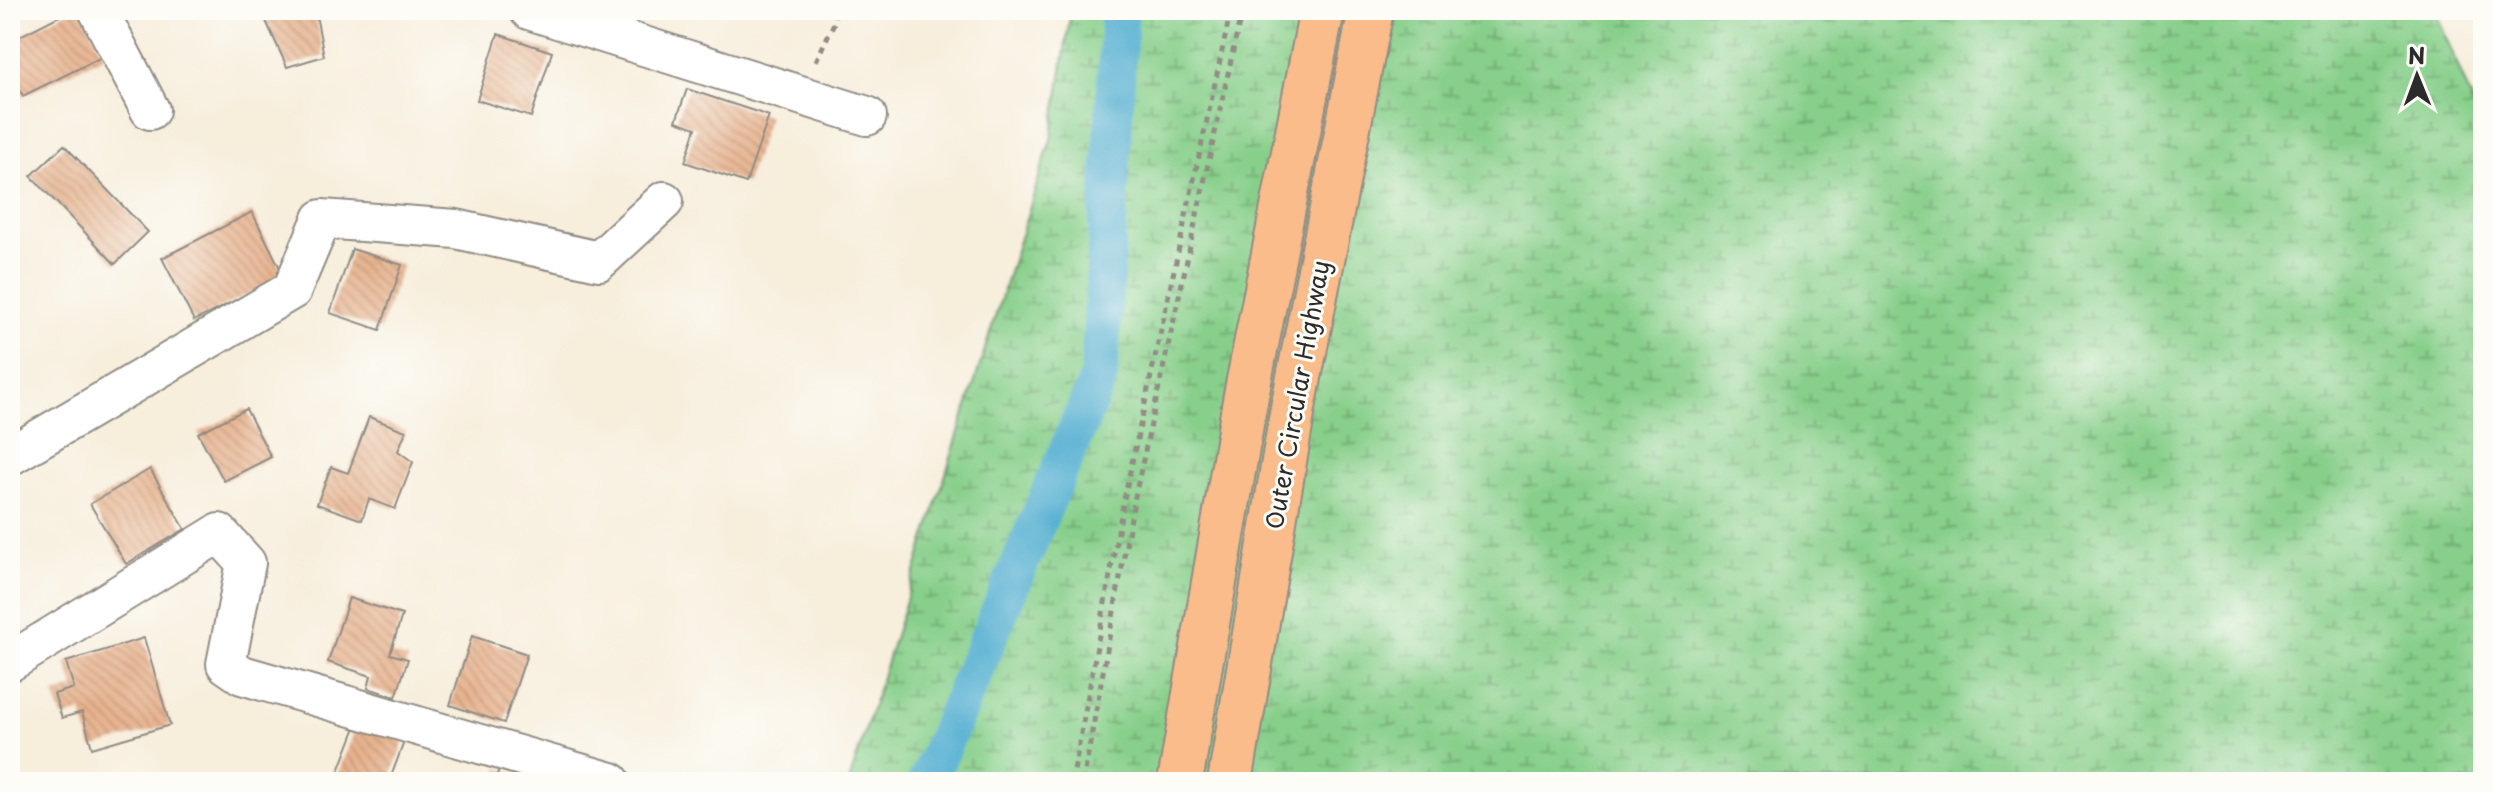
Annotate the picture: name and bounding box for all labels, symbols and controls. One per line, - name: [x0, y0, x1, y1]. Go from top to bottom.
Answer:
- north arrow: [2377, 36, 2457, 116]
- text: N: [2408, 38, 2426, 71]
- street label: Outer Circular Highway: [1255, 257, 1337, 532]

